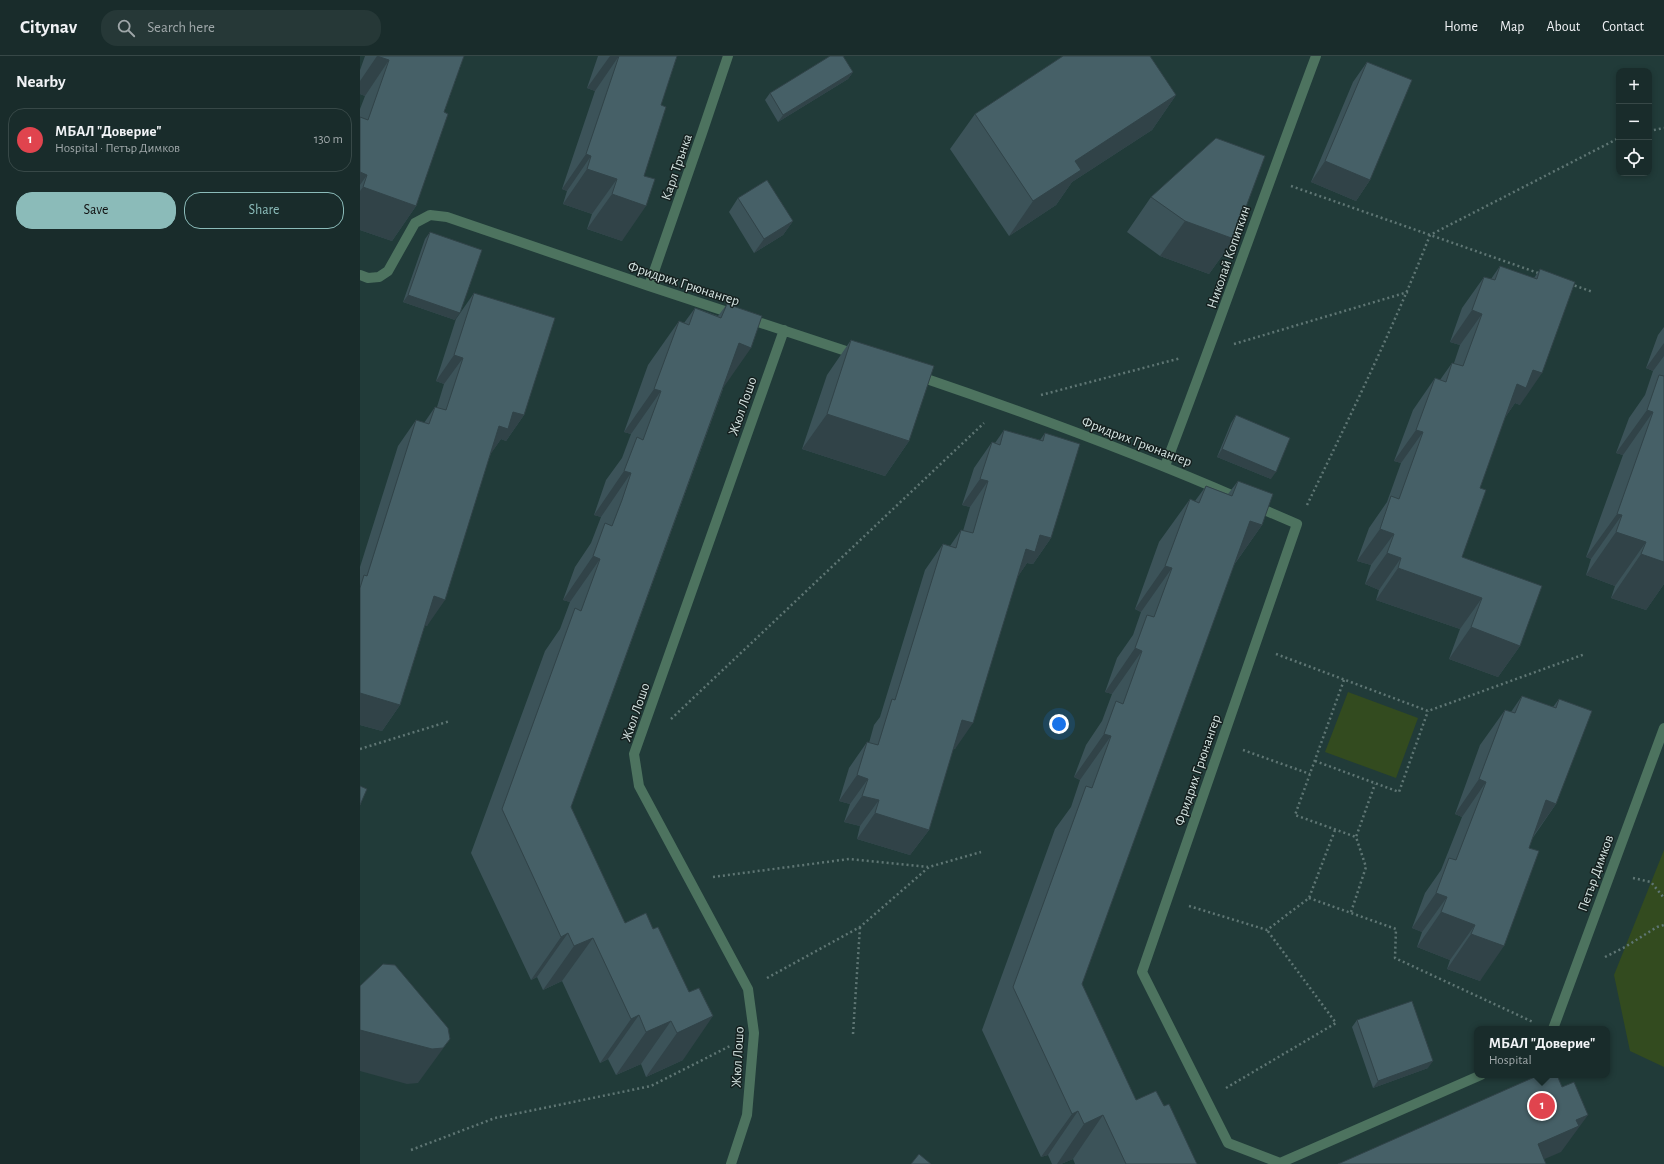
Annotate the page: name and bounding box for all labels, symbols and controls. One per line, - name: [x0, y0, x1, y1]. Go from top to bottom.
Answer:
- search box: [101, 10, 381, 46]
- icon: search: [115, 17, 137, 39]
- text: Citynav: [20, 18, 77, 37]
- text: Search here: [147, 20, 215, 35]
- text: Home: [1444, 20, 1478, 34]
- text: Map: [1500, 20, 1524, 34]
- text: About: [1546, 20, 1580, 34]
- text: Contact: [1602, 20, 1644, 34]
- map controls: [1616, 68, 1652, 176]
- button: +: [1616, 68, 1652, 104]
- text: Nearby: [16, 73, 66, 90]
- button: −: [1616, 104, 1652, 140]
- text: МБАЛ "Доверие": [55, 124, 162, 139]
- street label: Карл Трънка: [659, 132, 695, 202]
- text: 1: [28, 133, 32, 146]
- text: 130 m: [314, 133, 343, 146]
- button: locate: [1616, 140, 1652, 176]
- text: Hospital · Петър Димков: [55, 142, 180, 155]
- button: Save: [16, 192, 176, 229]
- button: Share: [184, 192, 344, 229]
- street label: Николай Копиткин: [1205, 204, 1253, 310]
- street label: Фридрих Грюнангер: [626, 259, 741, 309]
- street label: Жюл Лошо: [726, 375, 760, 437]
- street label: Фридрих Грюнангер: [1080, 415, 1194, 469]
- street label: Жюл Лошо: [619, 681, 653, 743]
- street label: Фридрих Грюнангер: [1172, 713, 1224, 828]
- your location: [1049, 714, 1069, 734]
- street label: Петър Димков: [1576, 833, 1616, 914]
- street label: Жюл Лошо: [729, 1026, 747, 1088]
- popup: [1474, 1026, 1610, 1078]
- text: МБАЛ "Доверие": [1489, 1036, 1595, 1051]
- text: Hospital: [1489, 1054, 1532, 1067]
- pin: 1: [1529, 1091, 1555, 1121]

